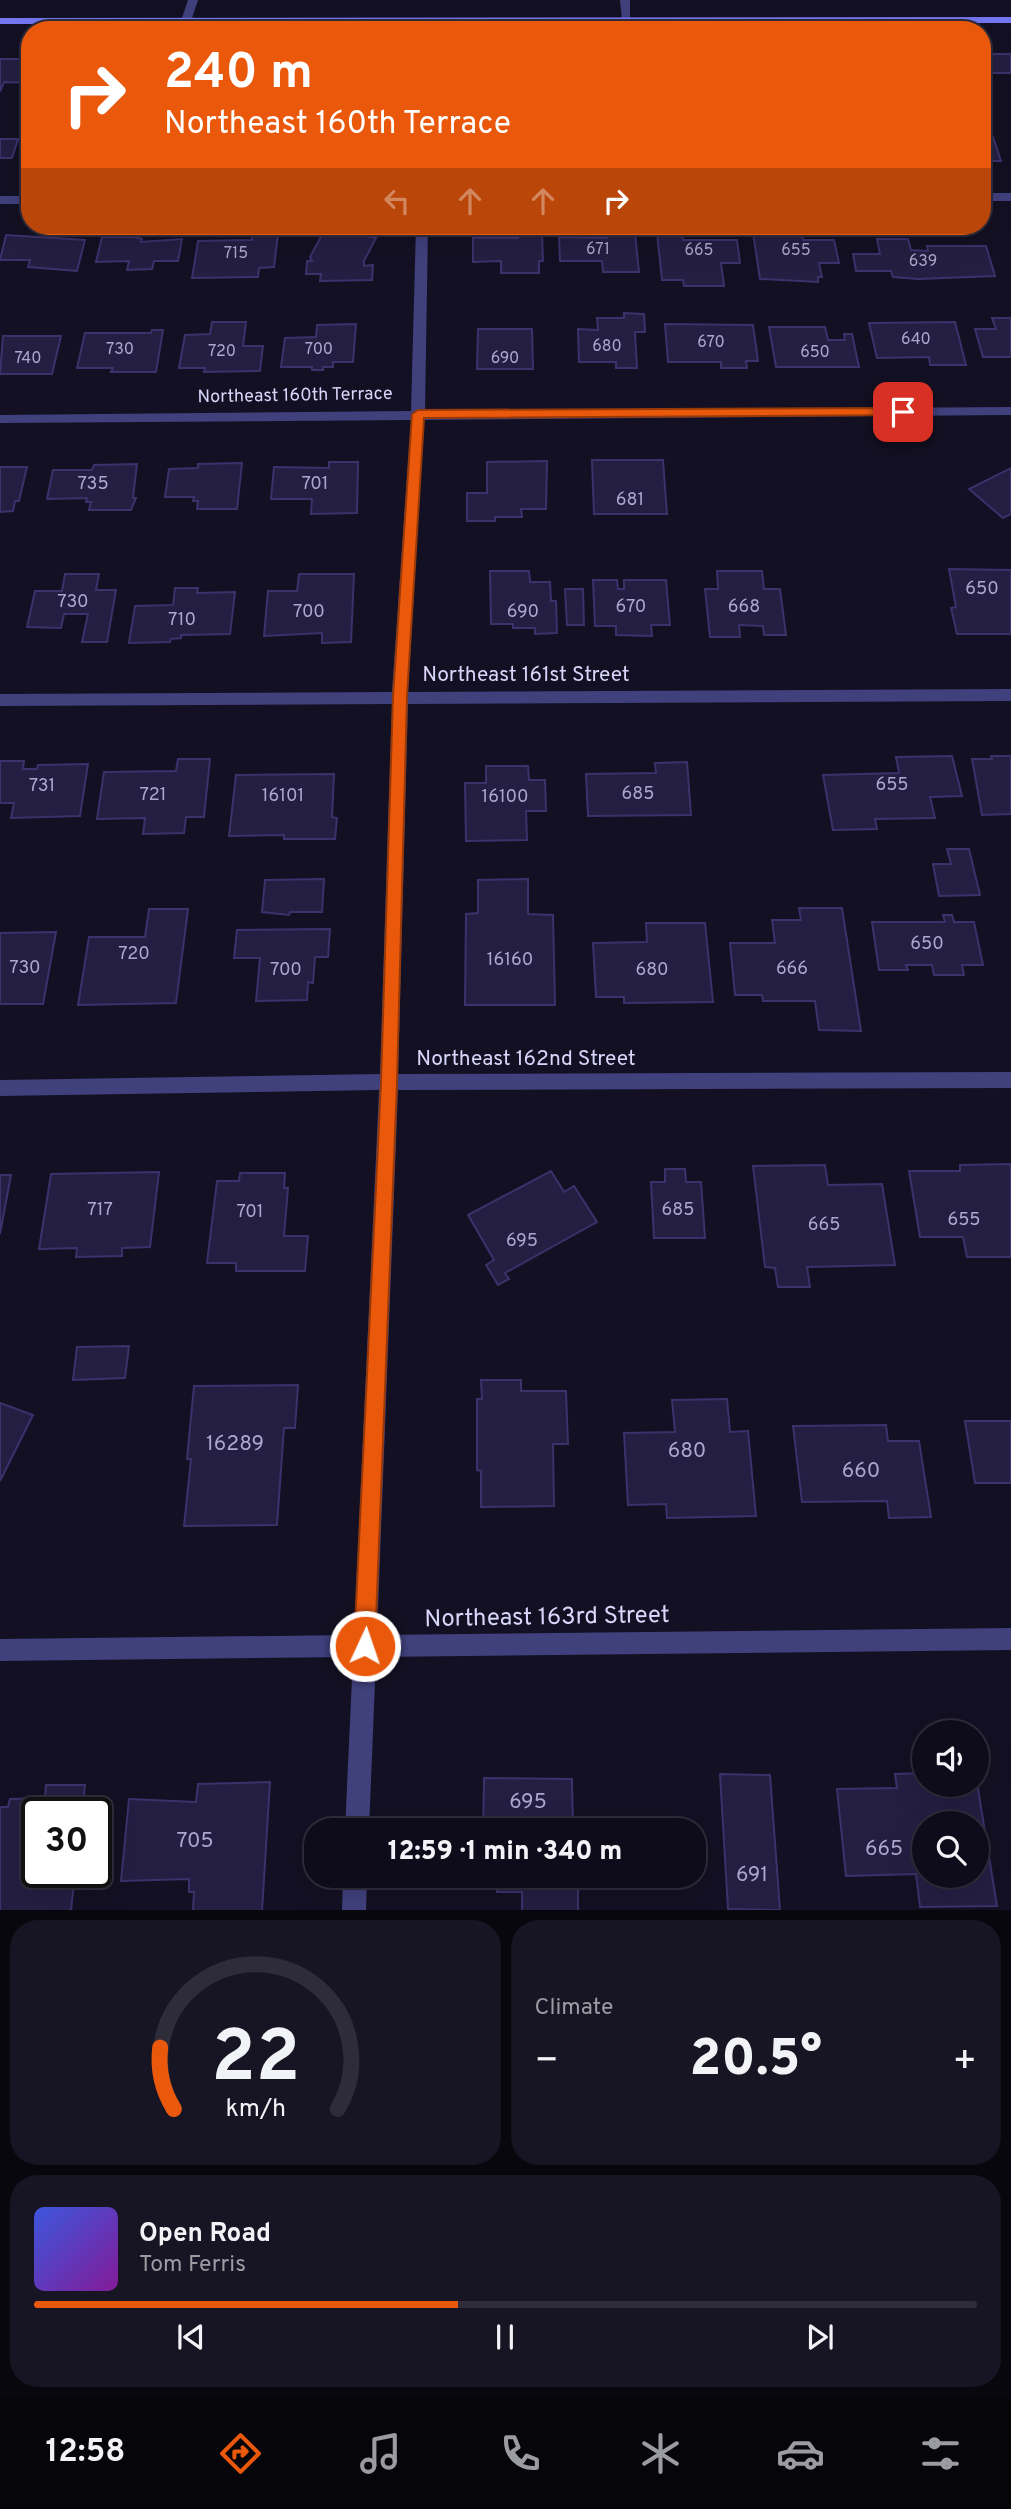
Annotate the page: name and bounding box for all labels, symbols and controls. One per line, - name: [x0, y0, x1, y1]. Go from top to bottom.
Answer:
- text: 240 m: [164, 44, 313, 106]
- icon: right: [49, 49, 140, 140]
- text: Northeast 160th Terrace: [164, 105, 511, 145]
- icon: left: [378, 182, 416, 220]
- icon: ahead: [451, 182, 489, 220]
- icon: ahead: [524, 182, 562, 220]
- icon: right: [597, 182, 635, 220]
- house number: 671: [586, 240, 610, 260]
- house number: 665: [684, 241, 714, 261]
- house number: 655: [781, 241, 811, 261]
- house number: 715: [224, 244, 248, 264]
- house number: 639: [909, 252, 937, 272]
- house number: 640: [901, 330, 931, 350]
- house number: 670: [697, 333, 725, 353]
- house number: 680: [592, 337, 622, 357]
- house number: 730: [106, 340, 134, 360]
- house number: 700: [305, 340, 333, 360]
- house number: 720: [208, 342, 236, 362]
- house number: 650: [800, 343, 830, 363]
- house number: 740: [15, 349, 41, 369]
- house number: 690: [491, 349, 519, 369]
- pin: [873, 382, 933, 442]
- street label: Northeast 160th Terrace: [197, 383, 393, 409]
- icon: arrive: [884, 393, 922, 431]
- house number: 735: [77, 473, 109, 496]
- house number: 701: [301, 473, 329, 496]
- house number: 681: [616, 489, 644, 512]
- house number: 650: [965, 578, 999, 601]
- house number: 730: [57, 591, 89, 614]
- house number: 670: [616, 596, 646, 619]
- house number: 668: [728, 596, 760, 619]
- house number: 700: [293, 601, 325, 624]
- house number: 690: [507, 601, 539, 624]
- house number: 710: [168, 609, 196, 632]
- street label: Northeast 161st Street: [422, 662, 630, 689]
- house number: 655: [875, 774, 909, 797]
- house number: 731: [29, 775, 55, 798]
- house number: 685: [622, 783, 654, 806]
- house number: 721: [140, 784, 166, 807]
- house number: 16101: [262, 785, 304, 808]
- house number: 16100: [481, 786, 529, 809]
- house number: 650: [910, 933, 944, 956]
- house number: 720: [118, 943, 150, 966]
- house number: 16160: [487, 949, 533, 972]
- house number: 730: [9, 957, 41, 980]
- house number: 666: [776, 958, 808, 981]
- house number: 700: [270, 959, 302, 982]
- house number: 680: [635, 959, 669, 982]
- street label: Northeast 162nd Street: [416, 1046, 636, 1073]
- house number: 717: [87, 1199, 113, 1222]
- house number: 685: [662, 1199, 694, 1222]
- house number: 701: [236, 1201, 264, 1224]
- house number: 655: [947, 1209, 981, 1232]
- house number: 665: [808, 1214, 840, 1237]
- house number: 695: [506, 1230, 538, 1253]
- house number: 16289: [206, 1431, 264, 1458]
- house number: 680: [668, 1438, 706, 1465]
- house number: 660: [842, 1458, 880, 1485]
- street label: Northeast 163rd Street: [424, 1601, 670, 1635]
- position arrow: [328, 1609, 402, 1683]
- map controls: [912, 1720, 989, 1888]
- button: sound: [912, 1720, 989, 1797]
- house number: 695: [509, 1789, 547, 1816]
- speed limit sign: 30: [21, 1797, 112, 1888]
- button: search: [912, 1811, 989, 1888]
- house number: 705: [177, 1828, 213, 1855]
- text: 12:59 · 1 min · 340 m: [388, 1836, 622, 1869]
- house number: 665: [865, 1836, 903, 1863]
- house number: 691: [736, 1862, 768, 1889]
- text: Climate: [535, 1994, 613, 2023]
- text: 22: [211, 2015, 300, 2107]
- text: 20.5°: [689, 2028, 822, 2094]
- text: −: [535, 2038, 559, 2087]
- text: +: [952, 2038, 977, 2087]
- text: km/h: [225, 2093, 286, 2125]
- text: Open Road: [139, 2218, 271, 2251]
- text: Tom Ferris: [139, 2251, 246, 2280]
- icon: previous: [172, 2318, 210, 2356]
- icon: pause: [486, 2318, 524, 2356]
- icon: next: [801, 2318, 839, 2356]
- icon: directions: [216, 2429, 265, 2478]
- icon: music: [356, 2429, 405, 2478]
- icon: phone: [496, 2429, 545, 2478]
- icon: climate: [636, 2429, 685, 2478]
- icon: car: [776, 2429, 825, 2478]
- icon: filters: [916, 2429, 965, 2478]
- text: 12:58: [46, 2433, 125, 2473]

